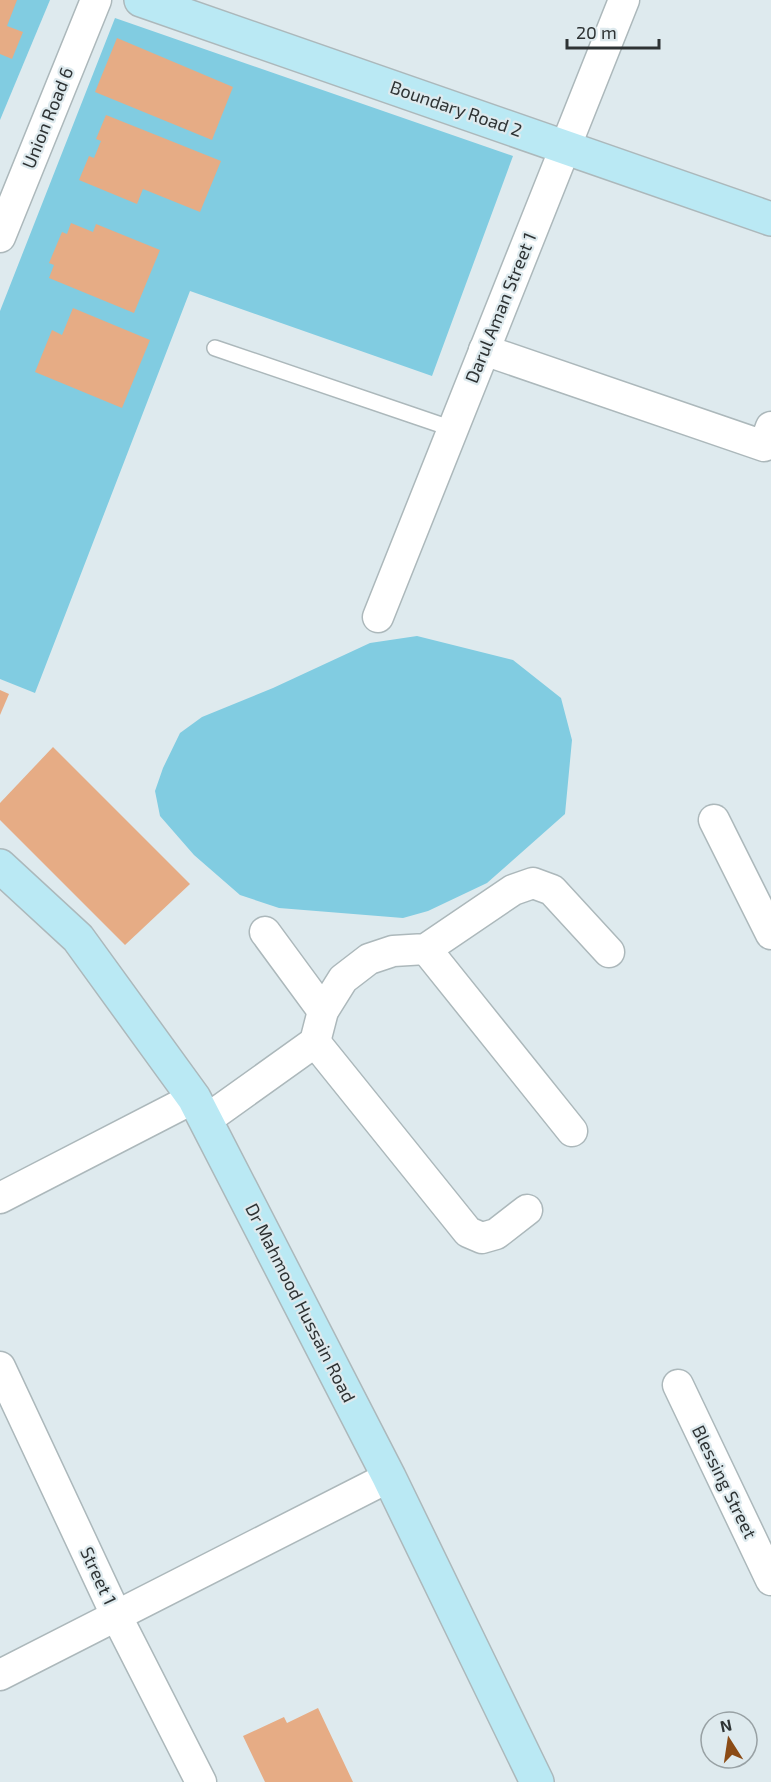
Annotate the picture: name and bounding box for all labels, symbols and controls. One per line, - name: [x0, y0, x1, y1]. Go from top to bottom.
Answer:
- scale bar: [567, 12, 658, 50]
- text: 20 m: [576, 21, 617, 43]
- street label: Union Road 6: [17, 64, 77, 172]
- street label: Boundary Road 2: [387, 75, 525, 141]
- street label: Darul Aman Street 1: [460, 229, 540, 386]
- street label: Dr Mahmood Hussain Road: [241, 1199, 361, 1406]
- street label: Blessing Street: [688, 1421, 762, 1542]
- street label: Street 1: [76, 1543, 122, 1608]
- north arrow: [699, 1710, 759, 1770]
- text: N: [718, 1714, 733, 1735]

